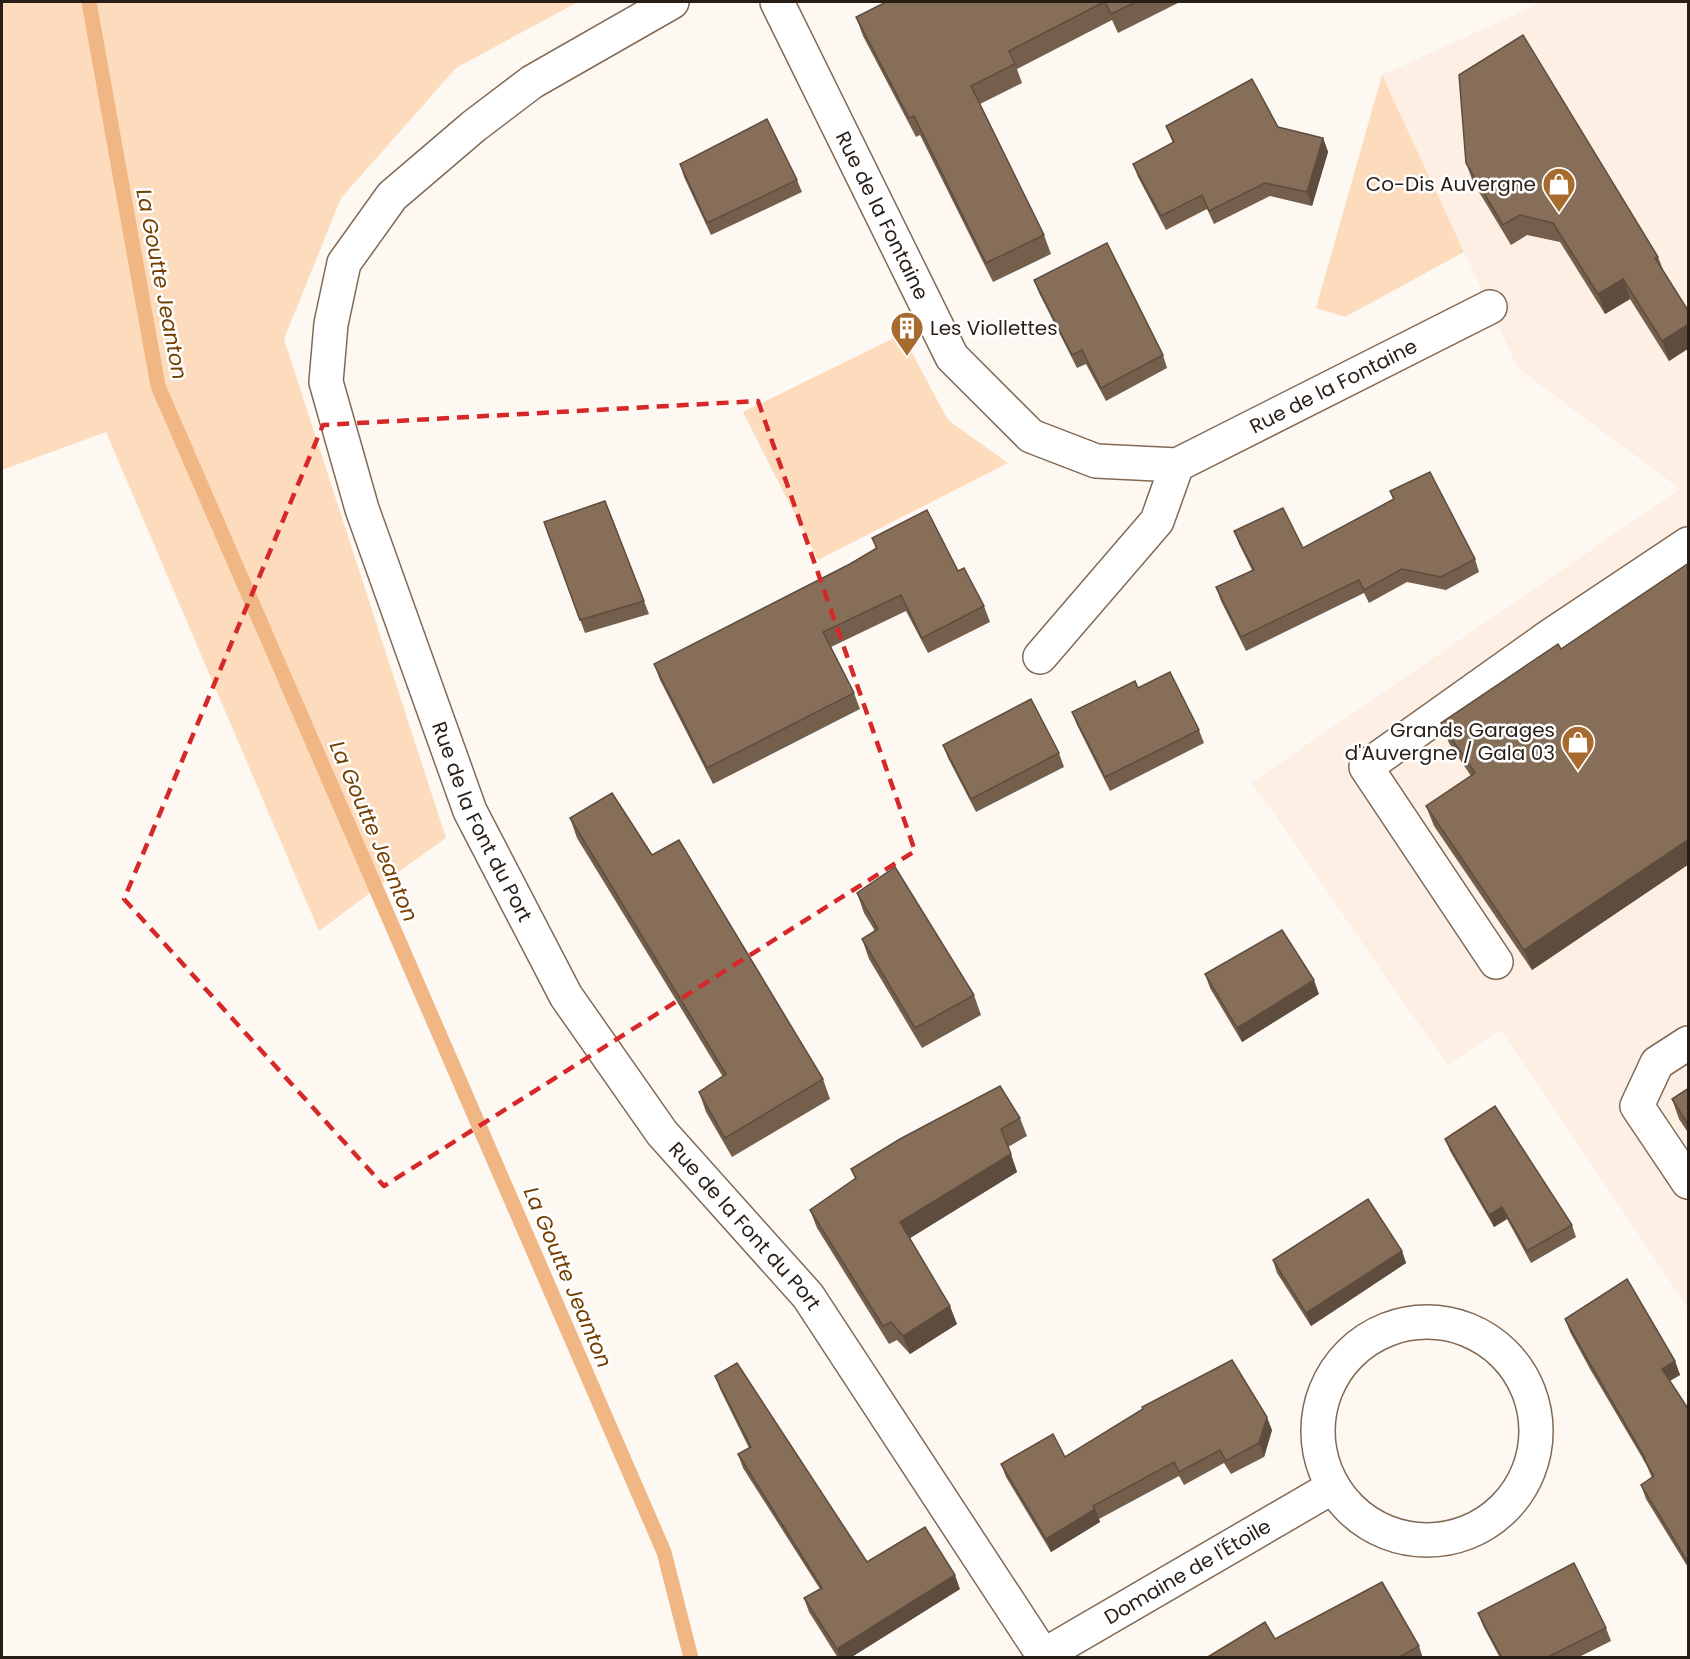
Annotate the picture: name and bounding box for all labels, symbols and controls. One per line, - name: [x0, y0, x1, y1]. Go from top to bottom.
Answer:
- street label: Rue de la Fontaine: [829, 127, 936, 304]
- shop icon: Co-Dis Auvergne: [1541, 166, 1577, 213]
- place label: Co-Dis Auvergne: [1366, 170, 1536, 198]
- water label: La Goutte Jeanton: [129, 186, 195, 382]
- building icon: Les Viollettes: [889, 310, 925, 357]
- place label: Les Viollettes: [930, 314, 1058, 342]
- street label: Rue de la Fontaine: [1245, 332, 1422, 440]
- place label: Grands Garages d'Auvergne / Gala 03: [1345, 716, 1555, 767]
- street label: Rue de la Font du Port: [425, 718, 539, 927]
- shop icon: Grands Garages d'Auvergne / Gala 03: [1560, 724, 1596, 771]
- water label: La Goutte Jeanton: [323, 736, 425, 926]
- street label: Rue de la Font du Port: [662, 1136, 828, 1316]
- water label: La Goutte Jeanton: [517, 1182, 619, 1372]
- street label: Domaine de l'Étoile: [1099, 1512, 1276, 1631]

